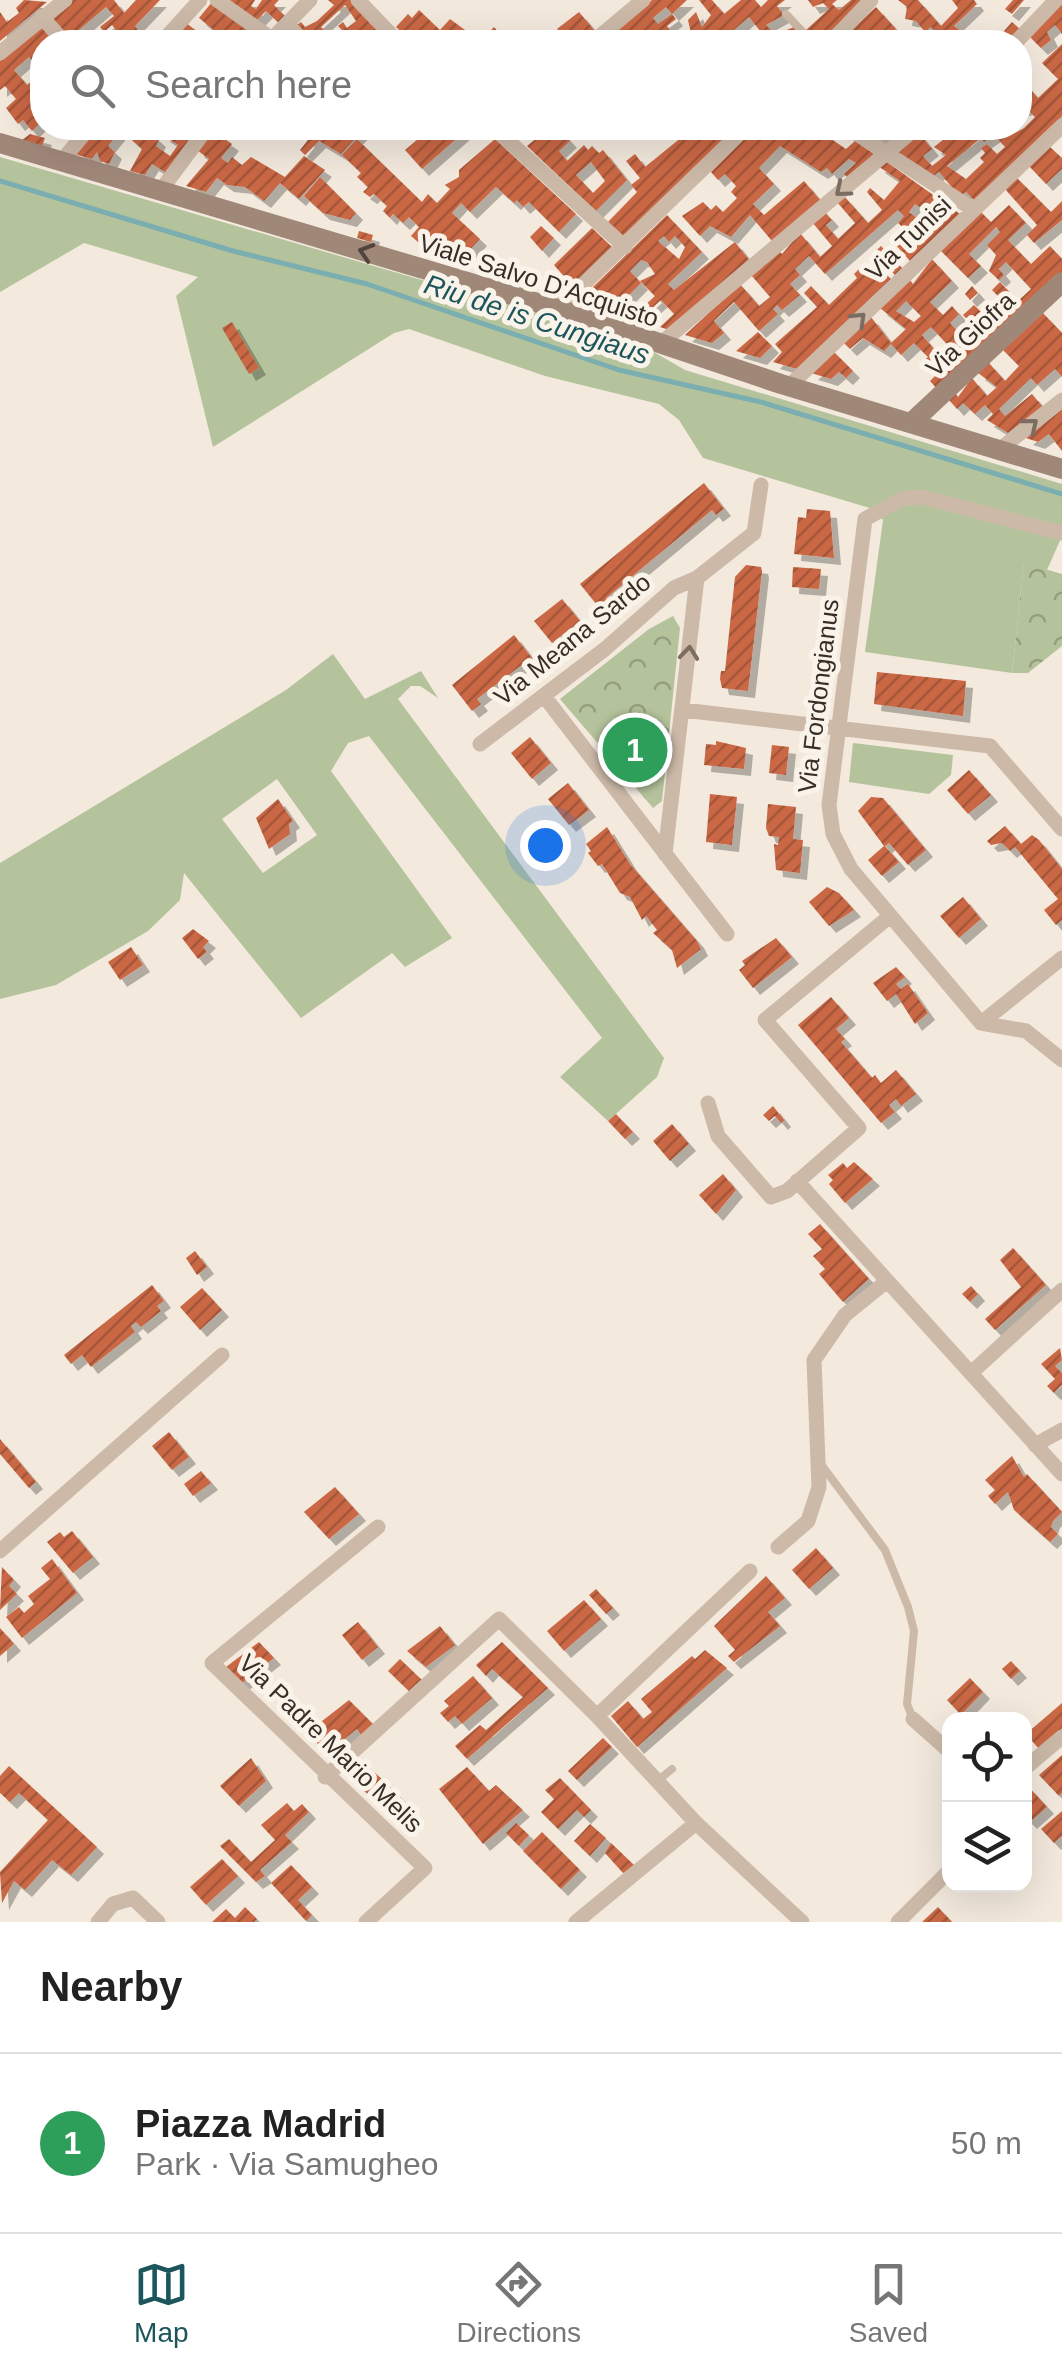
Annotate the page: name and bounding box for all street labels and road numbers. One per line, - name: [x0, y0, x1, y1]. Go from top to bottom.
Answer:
- street label: Via Tunisi: [859, 190, 957, 286]
- street label: Viale Salvo D'Acquisto: [416, 228, 662, 332]
- street label: Via Giofra: [920, 286, 1020, 382]
- street label: Via Meana Sardo: [488, 567, 656, 711]
- street label: Via Fordongianus: [792, 597, 844, 795]
- street label: Via Padre Mario Melis: [233, 1648, 429, 1838]

